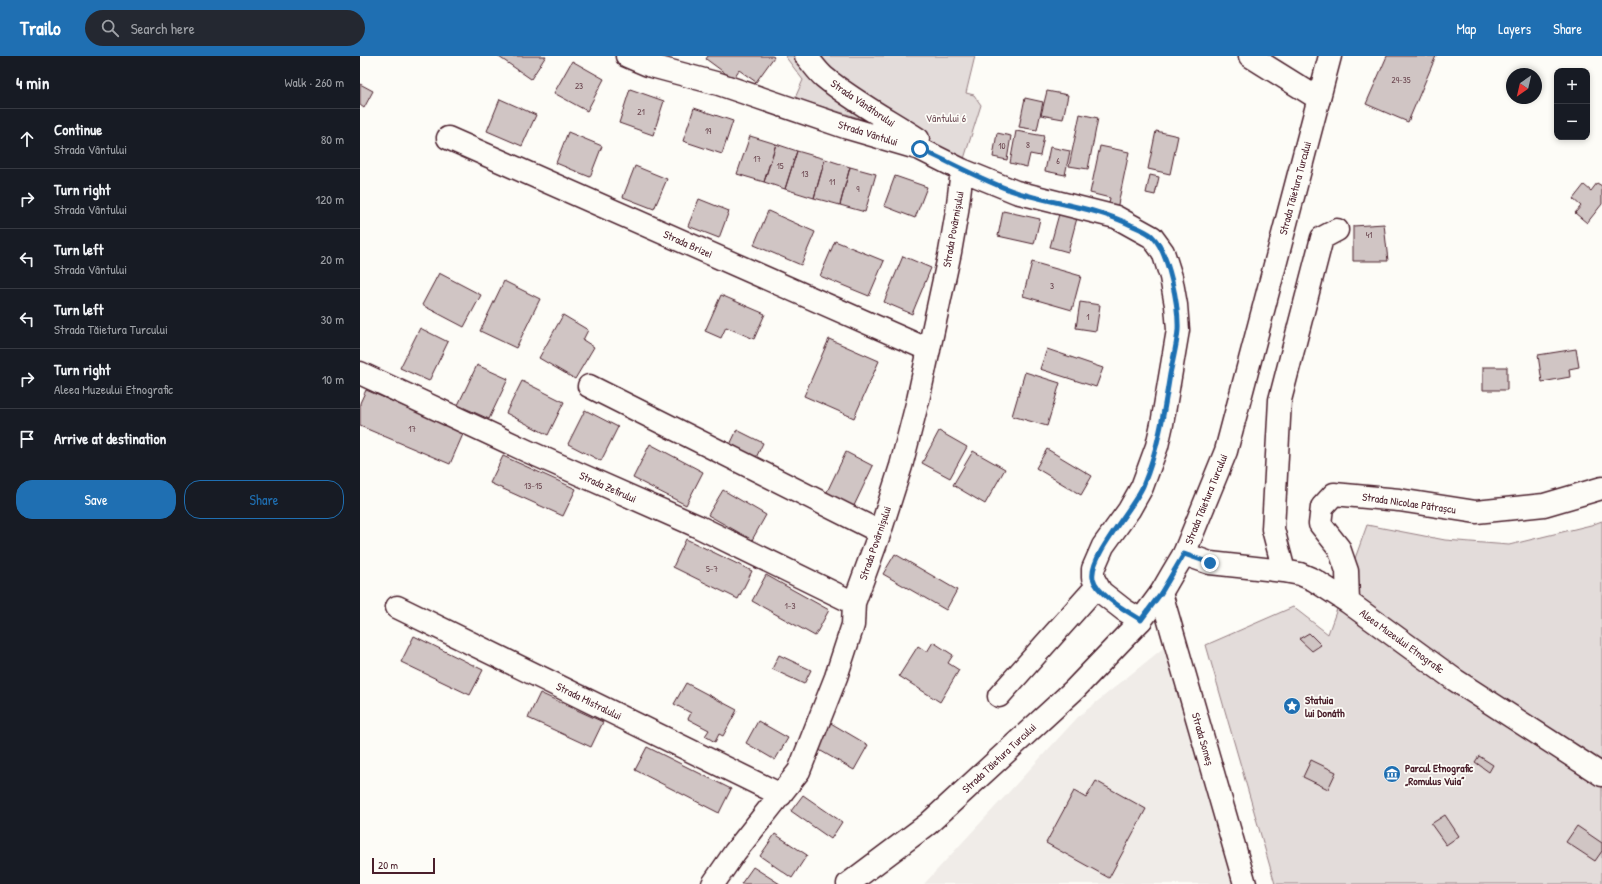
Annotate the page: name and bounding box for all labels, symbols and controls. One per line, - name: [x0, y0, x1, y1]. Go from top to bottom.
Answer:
- search box: [85, 10, 365, 46]
- text: Trailo: [20, 15, 61, 41]
- icon: search: [99, 17, 121, 39]
- text: Search here: [131, 18, 195, 39]
- text: Map: [1456, 19, 1476, 38]
- text: Layers: [1498, 19, 1531, 38]
- text: Share: [1553, 19, 1582, 38]
- north arrow: [1506, 68, 1542, 104]
- map controls: [1554, 68, 1590, 140]
- button: +: [1554, 68, 1590, 104]
- text: 4 min: [16, 71, 49, 94]
- text: Walk · 260 m: [285, 73, 344, 91]
- house number: 29-35: [1392, 74, 1411, 86]
- street label: Strada Vânătorului: [828, 76, 898, 130]
- house number: 23: [575, 80, 583, 92]
- button: −: [1554, 104, 1590, 140]
- house number: 21: [637, 106, 645, 118]
- park label: Vântului 6: [926, 111, 967, 125]
- street label: Strada Vântului: [836, 117, 900, 149]
- text: Continue: [54, 119, 102, 140]
- house number: 19: [705, 125, 712, 137]
- icon: ahead: [16, 128, 38, 150]
- text: 80 m: [321, 130, 344, 148]
- house number: 8: [1026, 139, 1030, 151]
- text: Strada Vântului: [54, 140, 127, 158]
- route start: [911, 140, 929, 158]
- house number: 10: [998, 140, 1006, 152]
- street label: Strada Tăietura Turcului: [1276, 140, 1314, 236]
- house number: 17: [753, 153, 761, 165]
- house number: 6: [1056, 155, 1060, 167]
- house number: 15: [776, 160, 784, 172]
- house number: 13: [801, 168, 809, 180]
- house number: 11: [829, 176, 835, 188]
- text: Turn right: [54, 179, 110, 200]
- house number: 9: [856, 183, 860, 195]
- icon: right: [16, 188, 38, 210]
- text: 120 m: [316, 190, 344, 208]
- street label: Strada Povârnișului: [939, 190, 967, 268]
- text: Strada Vântului: [54, 200, 127, 218]
- street label: Strada Brizei: [661, 227, 715, 261]
- house number: 41: [1366, 229, 1372, 241]
- text: Turn left: [54, 239, 104, 260]
- icon: left: [16, 248, 38, 270]
- text: 20 m: [320, 250, 344, 268]
- text: Strada Vântului: [54, 260, 127, 278]
- house number: 3: [1050, 280, 1054, 292]
- text: Turn left: [54, 299, 104, 320]
- icon: left: [16, 308, 38, 330]
- text: 30 m: [321, 310, 344, 328]
- house number: 1: [1086, 311, 1090, 323]
- text: Strada Tăietura Turcului: [54, 320, 168, 338]
- text: Turn right: [54, 359, 110, 380]
- icon: right: [16, 368, 38, 390]
- text: 10 m: [322, 370, 344, 388]
- text: Aleea Muzeului Etnografic: [54, 380, 173, 398]
- house number: 17: [408, 423, 416, 435]
- icon: arrive: [16, 428, 38, 450]
- text: Arrive at destination: [54, 428, 166, 449]
- street label: Strada Tăietura Turcului: [1181, 452, 1231, 546]
- street label: Strada Zefirului: [577, 468, 639, 506]
- button: Save: [16, 480, 176, 519]
- button: Share: [184, 480, 344, 519]
- house number: 13-15: [524, 480, 542, 492]
- street label: Strada Nicolae Pătrașcu: [1361, 489, 1457, 517]
- street label: Strada Povârnișului: [856, 504, 894, 582]
- route end: [1201, 554, 1219, 572]
- house number: 5-7: [706, 563, 718, 575]
- house number: 1-3: [785, 600, 795, 612]
- street label: Aleea Muzeului Etnografic: [1357, 606, 1447, 677]
- street label: Strada Mistralului: [554, 679, 624, 723]
- place label: Statuia lui Donáth: [1305, 693, 1345, 720]
- place icon: Statuia lui Donáth: [1282, 696, 1302, 716]
- street label: Strada Someș: [1189, 711, 1217, 767]
- street label: Strada Tăietura Turcului: [959, 720, 1039, 796]
- place label: Parcul Etnografic „Romulus Vuia”: [1405, 761, 1474, 788]
- museum icon: Parcul Etnografic „Romulus Vuia”: [1382, 764, 1402, 784]
- scale bar: [372, 856, 435, 875]
- text: 20 m: [378, 858, 398, 872]

